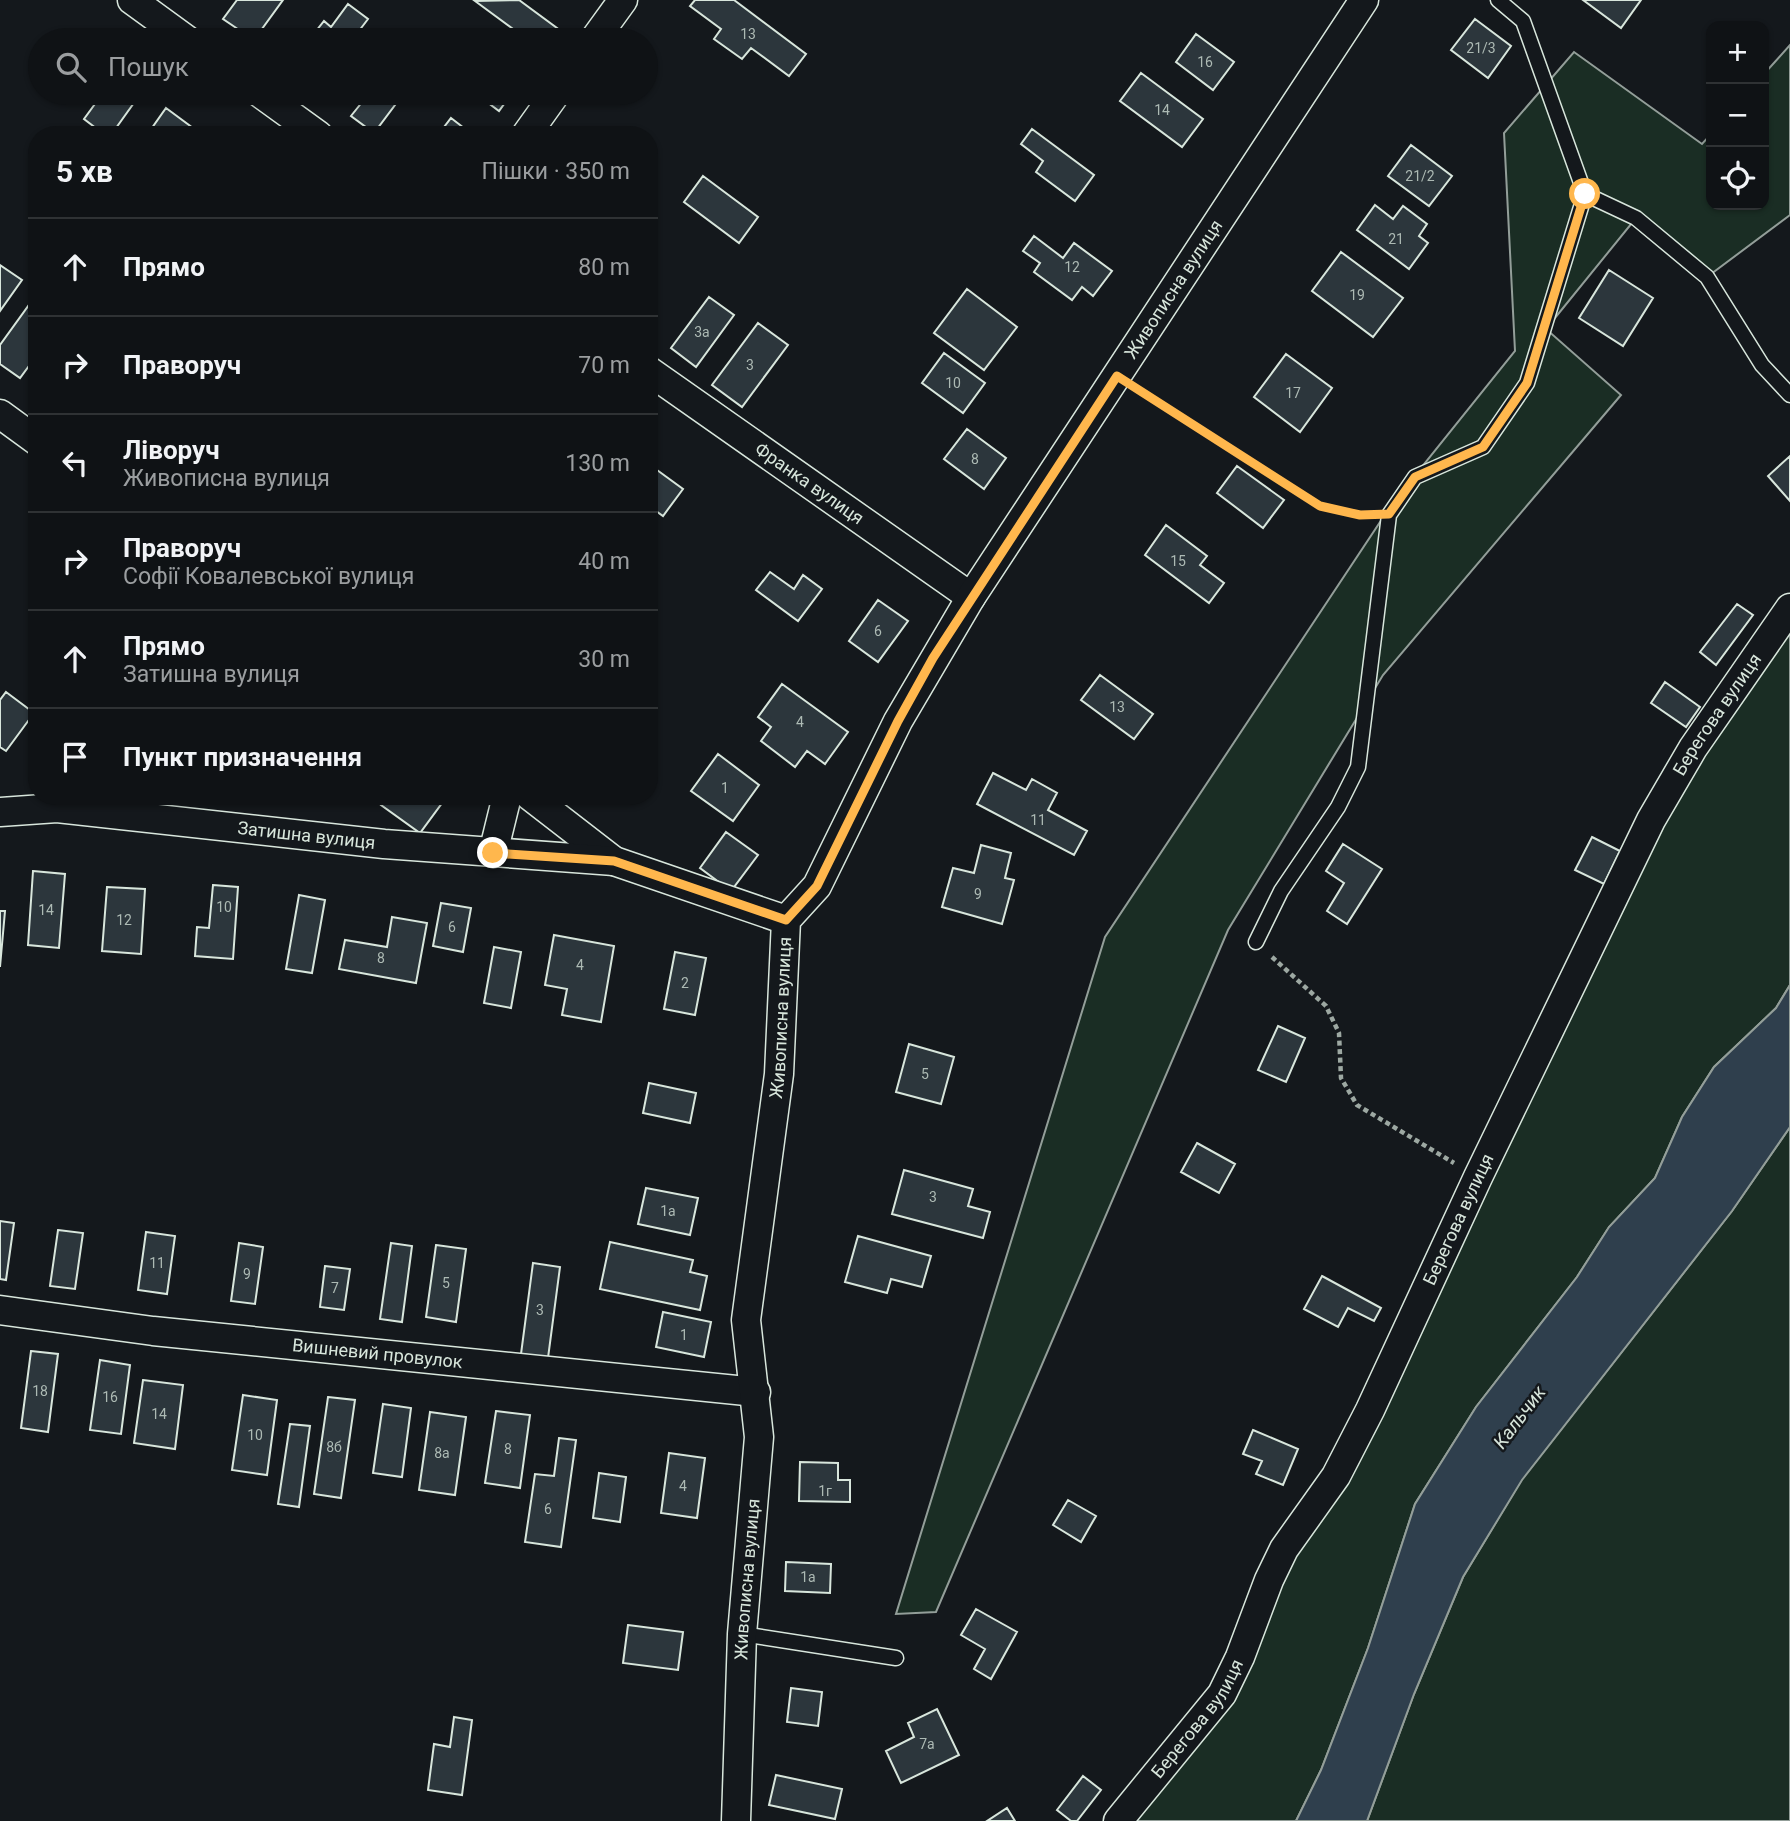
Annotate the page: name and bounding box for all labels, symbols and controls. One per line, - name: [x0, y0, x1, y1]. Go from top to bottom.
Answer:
- map controls: [1706, 21, 1769, 210]
- button: +: [1706, 21, 1769, 84]
- house number: 13: [740, 26, 756, 42]
- search box: [28, 28, 658, 105]
- house number: 21/3: [1466, 40, 1496, 56]
- icon: search: [52, 48, 90, 86]
- text: Пошук: [108, 52, 189, 82]
- house number: 16: [1197, 54, 1213, 70]
- button: −: [1706, 84, 1769, 147]
- house number: 14: [1154, 102, 1170, 118]
- button: locate: [1706, 147, 1769, 210]
- text: 5 хв: [56, 154, 113, 189]
- text: Пішки · 350 m: [482, 158, 630, 185]
- house number: 21/2: [1405, 168, 1435, 184]
- route start: [1569, 178, 1600, 209]
- street label: Живописна вулиця: [1120, 216, 1226, 362]
- house number: 21: [1388, 231, 1404, 247]
- icon: ahead: [56, 248, 94, 286]
- text: Прямо: [123, 252, 205, 282]
- text: 80 m: [578, 254, 630, 281]
- house number: 12: [1064, 259, 1080, 275]
- house number: 19: [1349, 287, 1365, 303]
- house number: 3а: [694, 324, 710, 340]
- icon: right: [56, 346, 94, 384]
- text: Праворуч: [123, 350, 241, 380]
- text: 70 m: [578, 352, 630, 379]
- house number: 3: [746, 357, 754, 373]
- house number: 10: [945, 375, 961, 391]
- house number: 17: [1285, 385, 1301, 401]
- text: Ліворуч: [123, 435, 220, 465]
- street label: Франка вулиця: [751, 438, 868, 529]
- icon: left: [56, 444, 94, 482]
- text: 130 m: [565, 450, 630, 477]
- house number: 8: [971, 451, 979, 467]
- text: Живописна вулиця: [123, 465, 330, 492]
- text: Праворуч: [123, 533, 241, 563]
- icon: right: [56, 542, 94, 580]
- text: 40 m: [578, 548, 630, 575]
- house number: 15: [1170, 553, 1186, 569]
- text: Софії Ковалевської вулиця: [123, 563, 414, 590]
- house number: 6: [874, 623, 882, 639]
- text: Прямо: [123, 631, 205, 661]
- icon: ahead: [56, 640, 94, 678]
- text: 30 m: [578, 646, 630, 673]
- street label: Берегова вулиця: [1668, 649, 1765, 779]
- text: Затишна вулиця: [123, 661, 300, 688]
- house number: 13: [1109, 699, 1125, 715]
- house number: 4: [796, 714, 804, 730]
- icon: arrive: [56, 738, 94, 776]
- text: Пункт призначення: [123, 742, 362, 772]
- house number: 1: [721, 780, 729, 796]
- house number: 11: [1030, 812, 1046, 828]
- street label: Затишна вулиця: [236, 817, 376, 853]
- route end: [477, 837, 508, 868]
- house number: 9: [974, 886, 982, 902]
- house number: 10: [216, 899, 232, 915]
- house number: 14: [38, 902, 54, 918]
- house number: 12: [116, 912, 132, 928]
- house number: 6: [448, 919, 456, 935]
- street label: Живописна вулиця: [765, 936, 795, 1100]
- house number: 8: [377, 950, 385, 966]
- house number: 4: [576, 957, 584, 973]
- house number: 2: [681, 975, 689, 991]
- house number: 5: [921, 1066, 929, 1082]
- street label: Берегова вулиця: [1418, 1150, 1498, 1288]
- house number: 3: [929, 1189, 937, 1205]
- house number: 1а: [660, 1203, 676, 1219]
- house number: 11: [149, 1255, 165, 1271]
- house number: 9: [243, 1266, 251, 1282]
- house number: 5: [442, 1275, 450, 1291]
- house number: 7: [331, 1280, 339, 1296]
- house number: 3: [536, 1302, 544, 1318]
- house number: 1: [680, 1327, 688, 1343]
- street label: Вишневий провулок: [291, 1334, 464, 1372]
- water label: Кальчик: [1488, 1380, 1551, 1453]
- house number: 18: [32, 1383, 48, 1399]
- house number: 16: [102, 1389, 118, 1405]
- house number: 14: [151, 1406, 167, 1422]
- house number: 10: [247, 1427, 263, 1443]
- house number: 8б: [326, 1439, 342, 1455]
- house number: 8: [504, 1441, 512, 1457]
- house number: 8а: [434, 1445, 450, 1461]
- house number: 4: [679, 1478, 687, 1494]
- house number: 1г: [818, 1483, 832, 1499]
- street label: Живописна вулиця: [730, 1498, 764, 1660]
- house number: 6: [544, 1501, 552, 1517]
- house number: 1а: [800, 1569, 816, 1585]
- street label: Берегова вулиця: [1147, 1656, 1247, 1782]
- house number: 7а: [919, 1736, 935, 1752]

